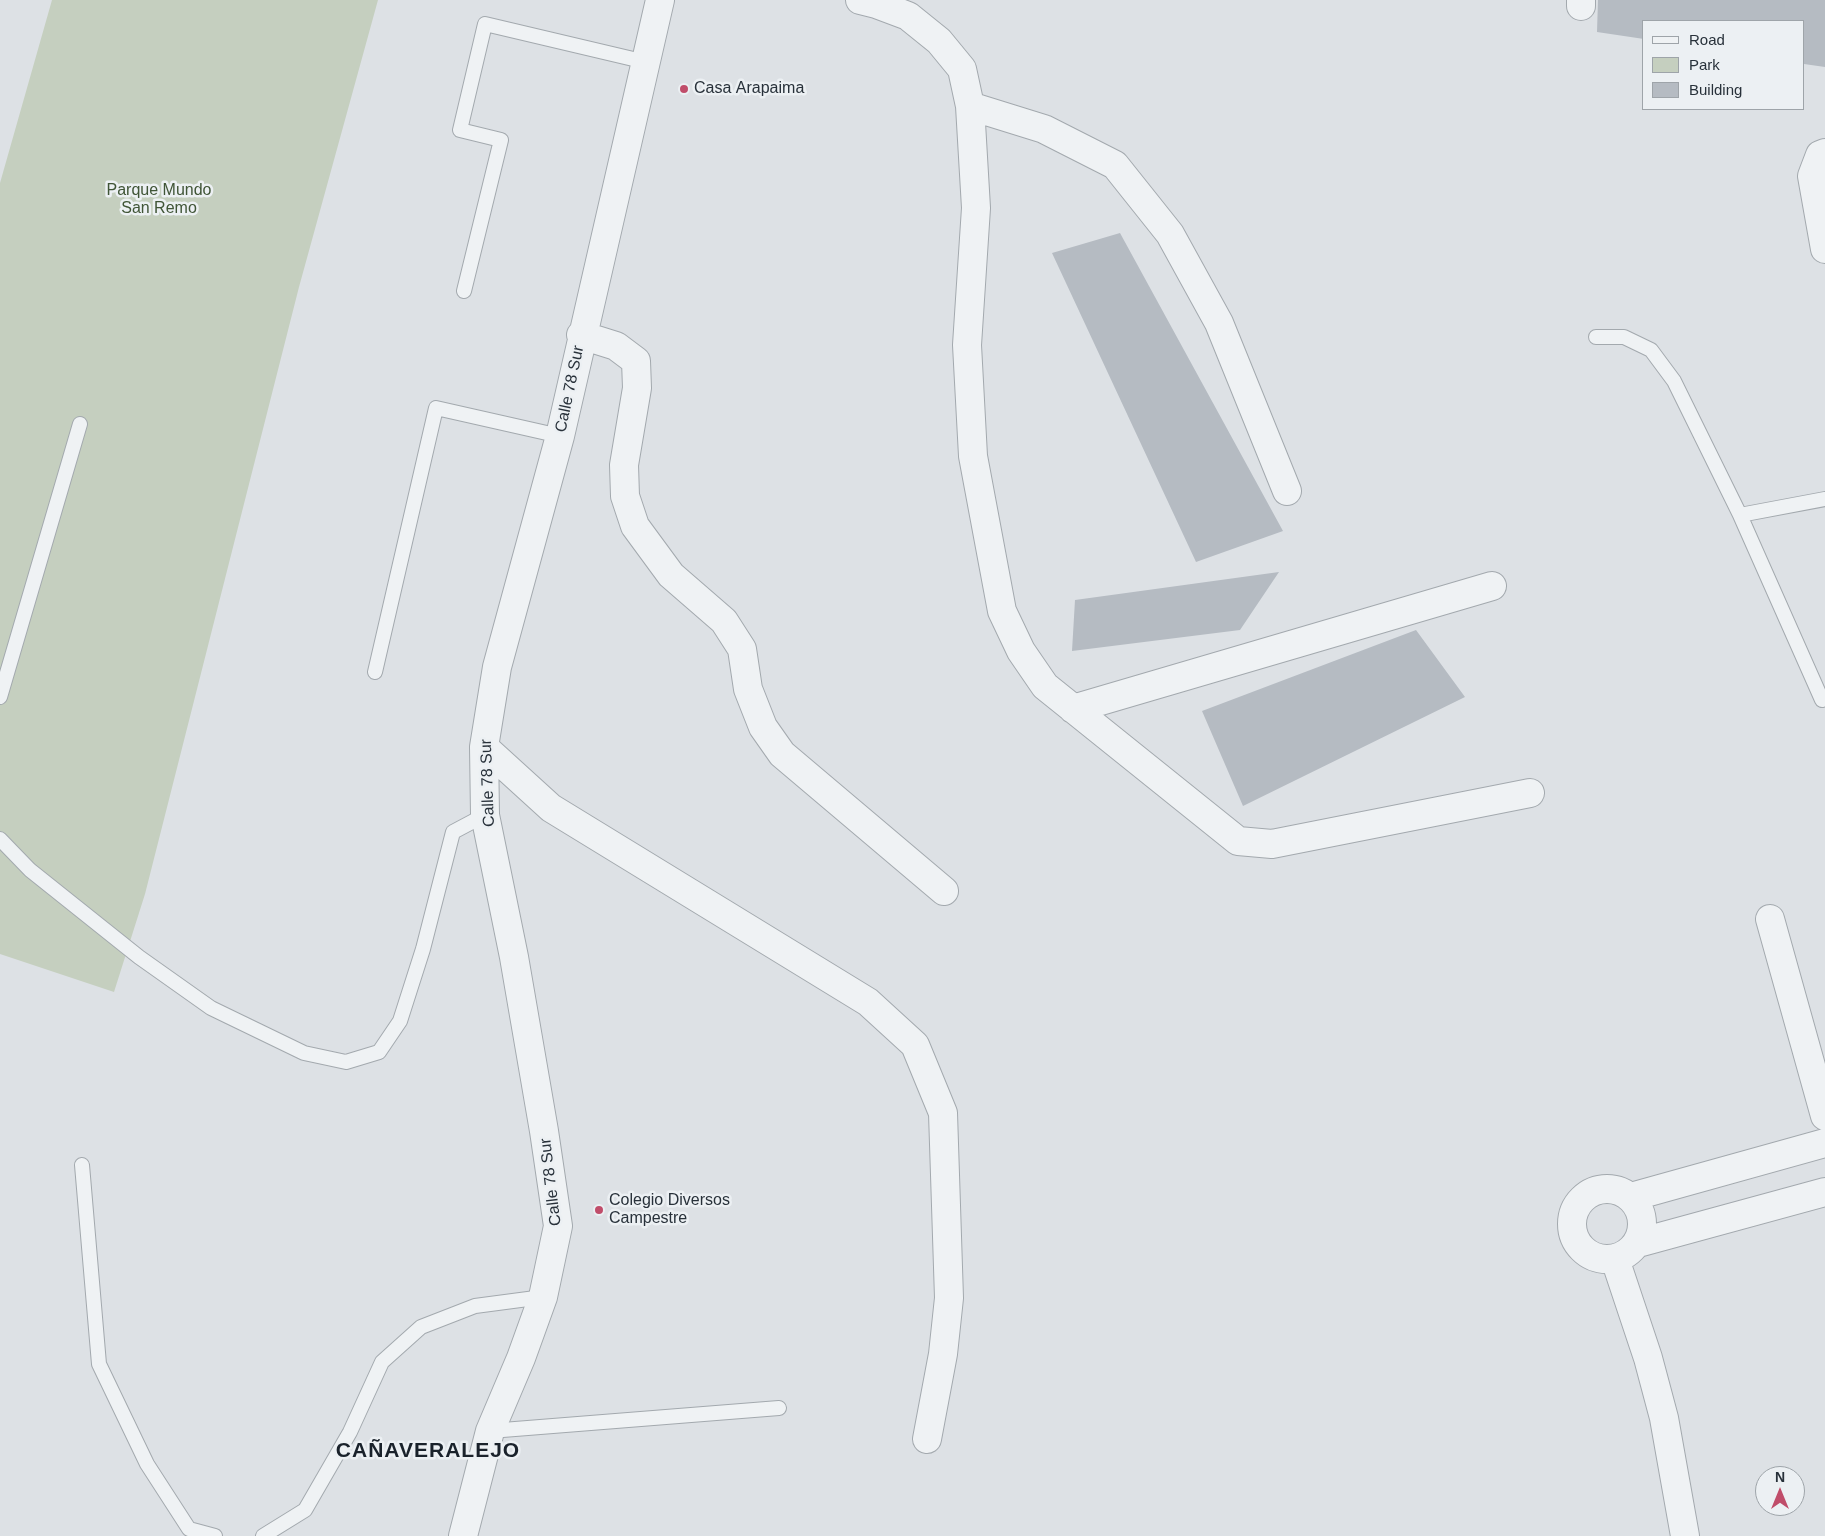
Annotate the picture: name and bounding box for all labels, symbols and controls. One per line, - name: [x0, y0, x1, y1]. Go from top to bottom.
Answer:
- legend: [1642, 20, 1805, 110]
- text: Road: [1689, 31, 1725, 48]
- text: Park: [1689, 56, 1720, 73]
- place label: Casa Arapaima: [694, 79, 804, 99]
- text: Building: [1689, 81, 1742, 98]
- marker: Casa Arapaima: [678, 83, 690, 95]
- park label: Parque Mundo San Remo: [107, 181, 211, 219]
- street label: Calle 78 Sur: [551, 344, 589, 434]
- street label: Calle 78 Sur: [477, 739, 499, 827]
- street label: Calle 78 Sur: [536, 1137, 566, 1227]
- place label: Colegio Diversos Campestre: [609, 1191, 730, 1229]
- marker: Colegio Diversos Campestre: [593, 1204, 605, 1216]
- district label: CAÑAVERALEJO: [334, 1438, 522, 1464]
- north arrow: [1755, 1466, 1805, 1516]
- text: N: [1775, 1469, 1785, 1485]

